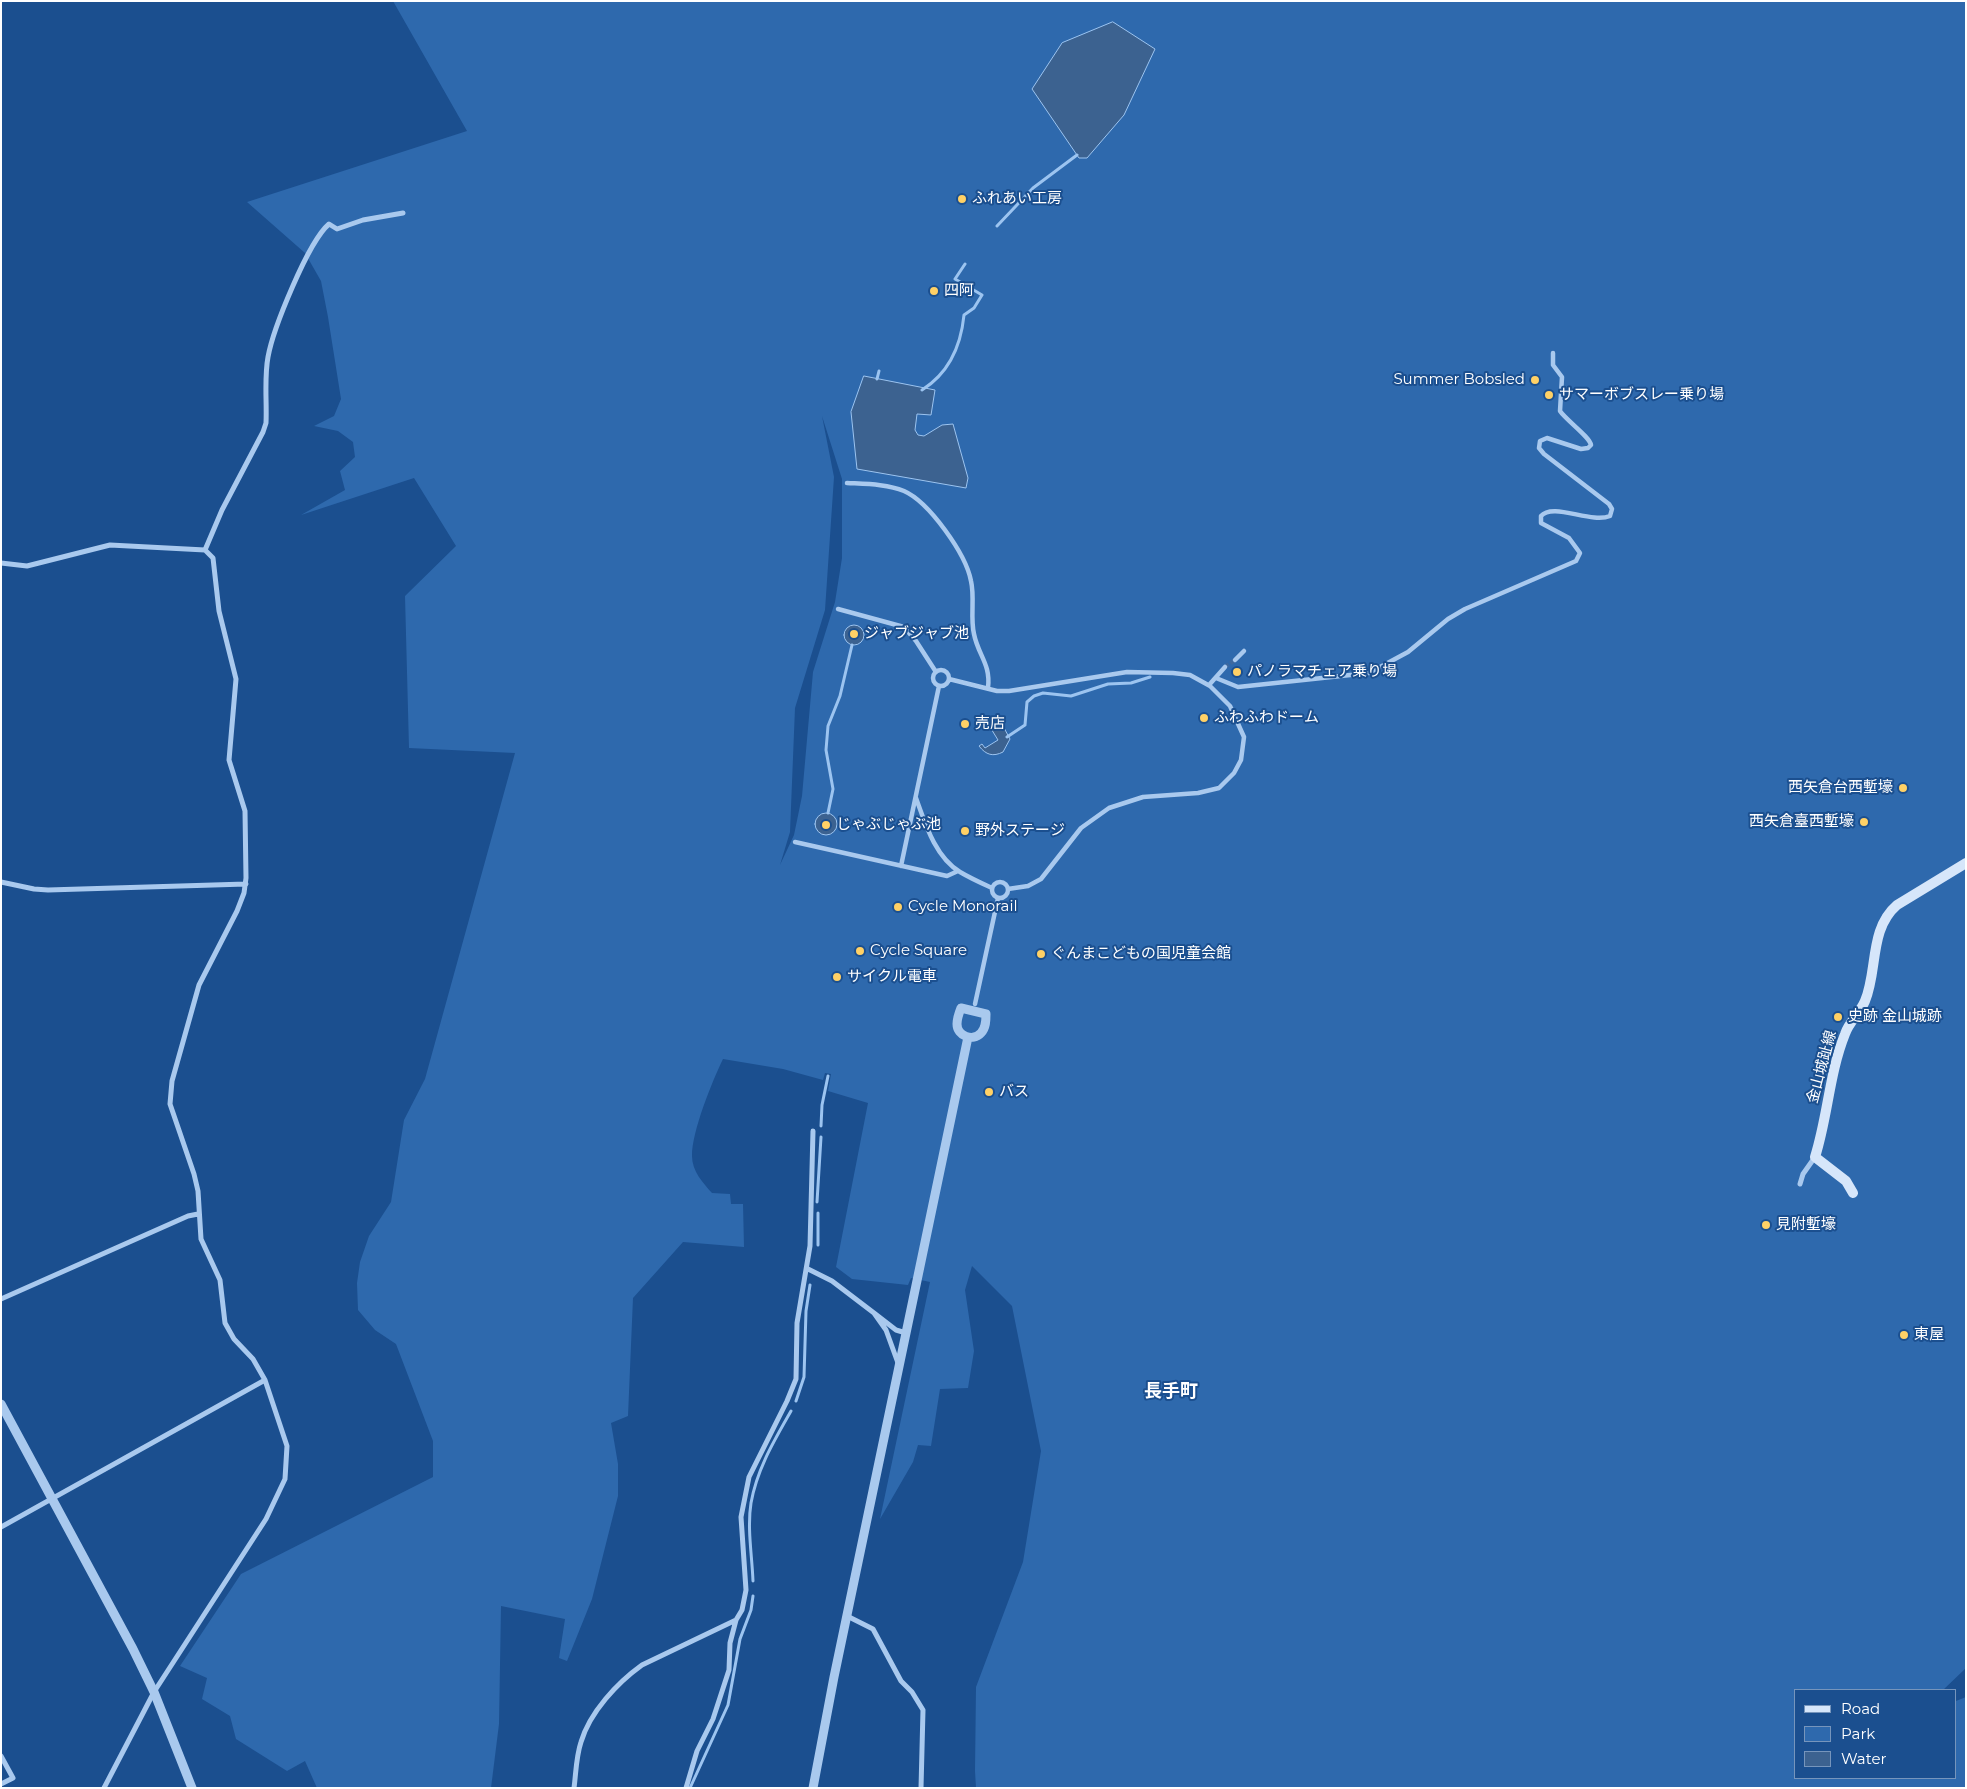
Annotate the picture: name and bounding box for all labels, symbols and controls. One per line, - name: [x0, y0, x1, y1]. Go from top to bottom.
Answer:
- place label: ふれあい工房: [972, 190, 1062, 208]
- marker: ふれあい工房: [956, 193, 968, 205]
- place label: 四阿: [944, 282, 974, 300]
- marker: 四阿: [928, 285, 940, 297]
- place label: Summer Bobsled: [1393, 371, 1525, 389]
- marker: Summer Bobsled: [1529, 374, 1541, 386]
- place label: サマーボブスレー乗り場: [1559, 386, 1724, 404]
- marker: サマーボブスレー乗り場: [1543, 389, 1555, 401]
- place label: ジャブジャブ池: [864, 625, 969, 643]
- marker: ジャブジャブ池: [848, 628, 860, 640]
- place label: パノラマチェア乗り場: [1247, 663, 1397, 681]
- marker: パノラマチェア乗り場: [1231, 666, 1243, 678]
- place label: ふわふわドーム: [1214, 709, 1319, 727]
- marker: ふわふわドーム: [1198, 712, 1210, 724]
- place label: 売店: [975, 715, 1005, 733]
- marker: 売店: [959, 718, 971, 730]
- place label: 西矢倉台西塹壕: [1788, 779, 1893, 797]
- marker: 西矢倉台西塹壕: [1897, 782, 1909, 794]
- place label: 西矢倉臺西塹壕: [1749, 813, 1854, 831]
- place label: じゃぶじゃぶ池: [836, 816, 941, 834]
- marker: 西矢倉臺西塹壕: [1858, 816, 1870, 828]
- marker: じゃぶじゃぶ池: [820, 819, 832, 831]
- place label: 野外ステージ: [975, 822, 1065, 840]
- marker: 野外ステージ: [959, 825, 971, 837]
- place label: Cycle Monorail: [908, 898, 1017, 916]
- marker: Cycle Monorail: [892, 901, 904, 913]
- place label: Cycle Square: [870, 942, 967, 960]
- marker: Cycle Square: [854, 945, 866, 957]
- place label: ぐんまこどもの国児童会館: [1051, 945, 1231, 963]
- marker: ぐんまこどもの国児童会館: [1035, 948, 1047, 960]
- place label: サイクル電車: [847, 968, 937, 986]
- marker: サイクル電車: [831, 971, 843, 983]
- place label: 史跡 金山城跡: [1848, 1008, 1942, 1026]
- marker: 史跡 金山城跡: [1832, 1011, 1844, 1023]
- street label: 金山城趾線: [1804, 1028, 1840, 1106]
- place label: バス: [999, 1083, 1029, 1101]
- marker: バス: [983, 1086, 995, 1098]
- place label: 見附塹壕: [1776, 1216, 1836, 1234]
- marker: 見附塹壕: [1760, 1219, 1772, 1231]
- place label: 東屋: [1914, 1326, 1944, 1344]
- marker: 東屋: [1898, 1329, 1910, 1341]
- district label: 長手町: [1144, 1381, 1198, 1403]
- legend: [1794, 1689, 1957, 1779]
- text: Road: [1841, 1699, 1880, 1718]
- text: Park: [1841, 1724, 1875, 1743]
- text: Water: [1841, 1749, 1887, 1768]

